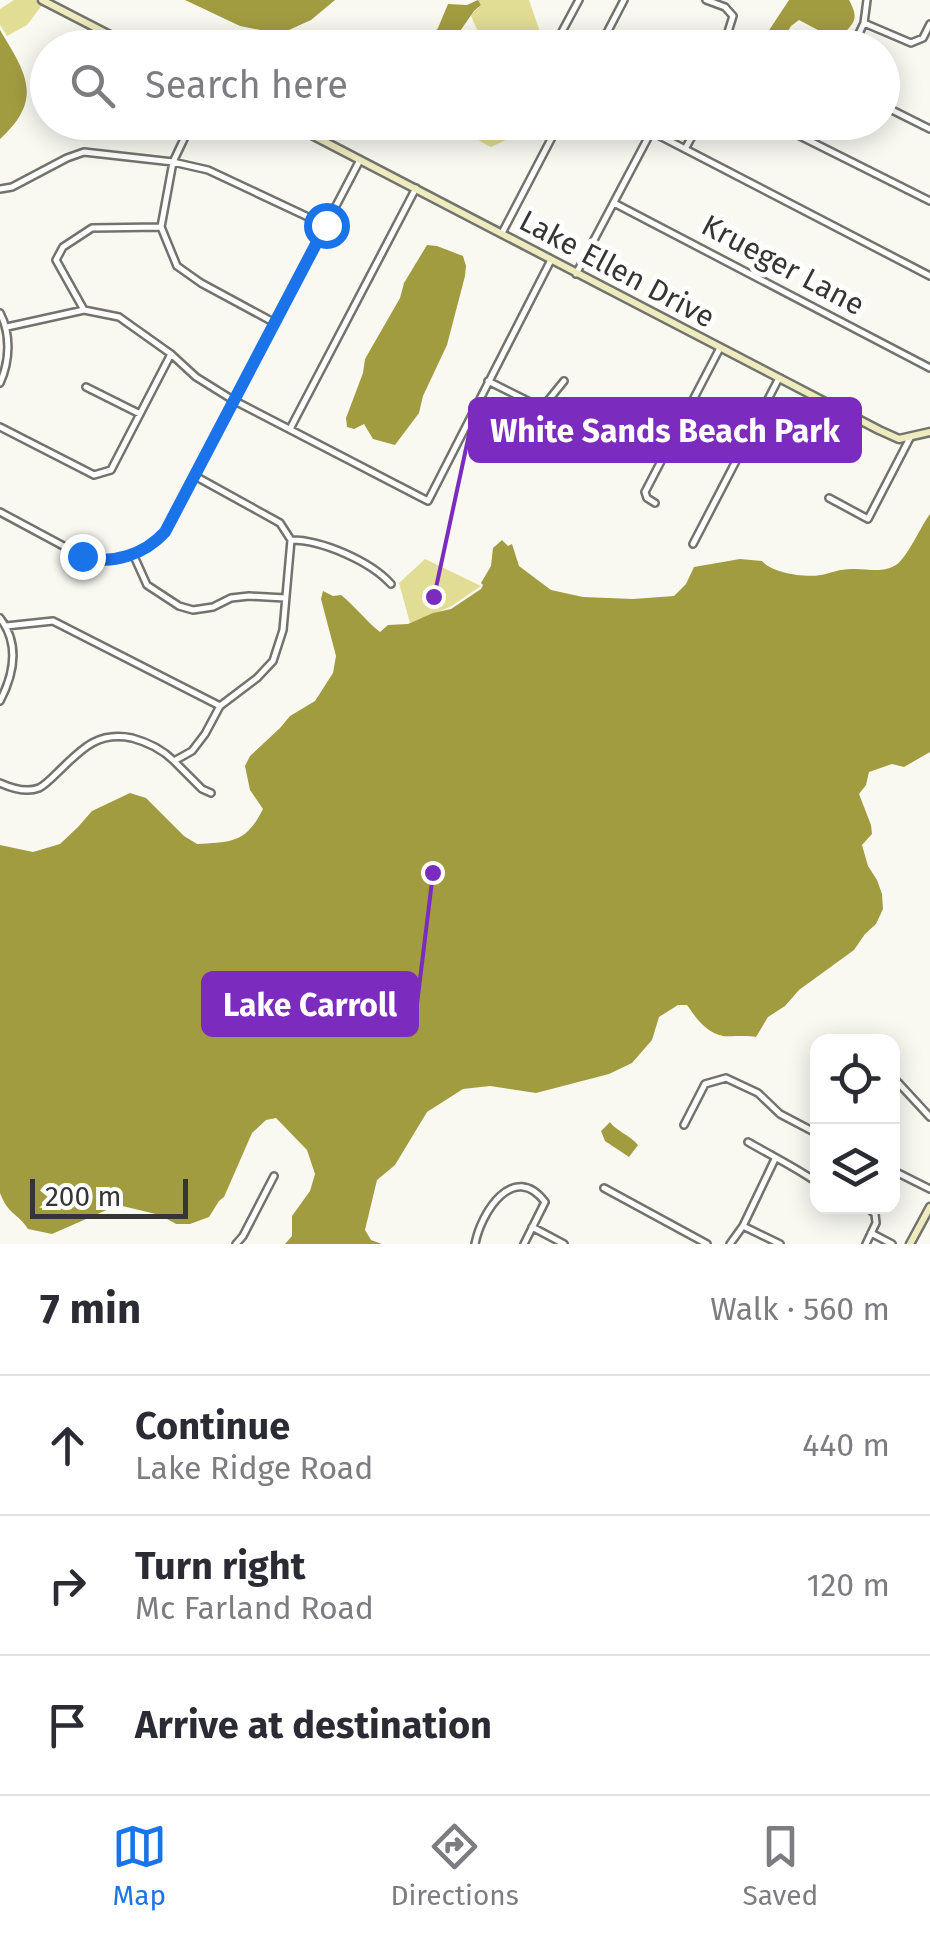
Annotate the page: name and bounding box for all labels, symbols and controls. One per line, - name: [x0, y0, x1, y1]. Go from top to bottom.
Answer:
- search box: [30, 30, 900, 140]
- icon: search: [65, 58, 120, 113]
- text: Search here: [145, 62, 348, 108]
- street label: Lake Ellen Drive: [513, 202, 721, 336]
- route start: [304, 203, 350, 249]
- street label: Krueger Lane: [696, 207, 870, 323]
- callout: White Sands Beach Park: [470, 399, 860, 461]
- text: White Sands Beach Park: [490, 412, 840, 450]
- route end: [60, 534, 106, 580]
- callout: Lake Carroll: [203, 973, 417, 1035]
- text: Lake Carroll: [223, 986, 398, 1024]
- map controls: [810, 1034, 900, 1214]
- button: locate: [810, 1034, 900, 1124]
- button: layers: [810, 1124, 900, 1214]
- scale bar: [30, 1174, 188, 1218]
- text: 200 m: [45, 1180, 122, 1213]
- text: 7 min: [40, 1284, 141, 1334]
- text: Walk · 560 m: [710, 1290, 890, 1328]
- text: Continue: [135, 1403, 290, 1449]
- icon: ahead: [40, 1418, 95, 1473]
- text: 440 m: [802, 1426, 890, 1464]
- text: Lake Ridge Road: [135, 1449, 373, 1487]
- text: Turn right: [135, 1543, 305, 1589]
- icon: right: [40, 1558, 95, 1613]
- text: 120 m: [807, 1566, 890, 1604]
- text: Mc Farland Road: [135, 1589, 374, 1627]
- icon: arrive: [40, 1698, 95, 1753]
- text: Arrive at destination: [135, 1702, 492, 1748]
- tab: Map: [112, 1819, 167, 1912]
- tab: Directions: [390, 1819, 519, 1912]
- tab: Saved: [742, 1819, 818, 1912]

